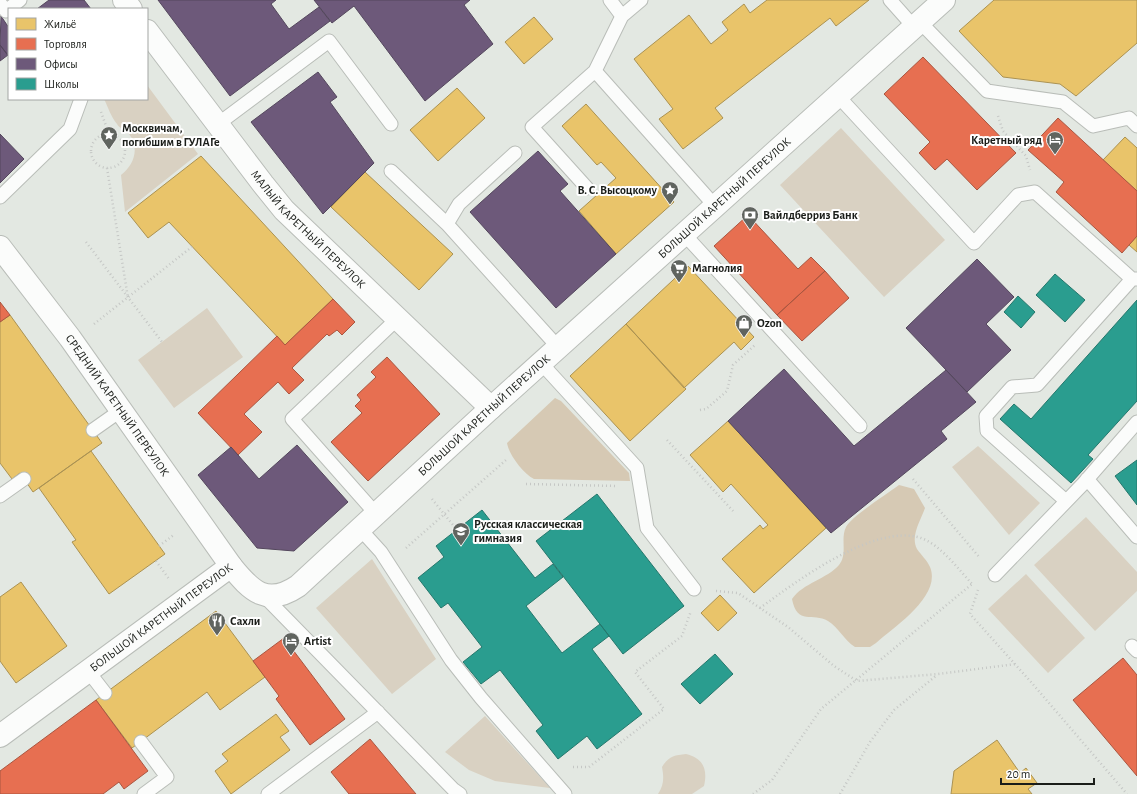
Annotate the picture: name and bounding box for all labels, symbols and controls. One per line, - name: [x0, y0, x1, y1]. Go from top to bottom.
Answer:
- legend: [8, 8, 148, 100]
- text: Жильё: [44, 18, 76, 30]
- text: Торговля: [44, 38, 87, 50]
- text: Офисы: [44, 58, 78, 70]
- text: Школы: [44, 78, 79, 90]
- place label: Москвичам, погибшим в ГУЛАГе: [122, 122, 220, 148]
- place icon: Москвичам, погибшим в ГУЛАГе: [99, 125, 119, 150]
- hotel icon: Каретный ряд: [1045, 130, 1065, 155]
- place label: Каретный ряд: [971, 134, 1043, 146]
- street label: БОЛЬШОЙ КАРЕТНЫЙ ПЕРЕУЛОК: [656, 135, 793, 260]
- street label: МАЛЫЙ КАРЕТНЫЙ ПЕРЕУЛОК: [249, 168, 368, 291]
- place icon: В. С. Высоцкому: [660, 180, 680, 205]
- place label: В. С. Высоцкому: [577, 184, 658, 197]
- bank icon: Вайлдберриз Банк: [740, 205, 760, 230]
- place label: Вайлдберриз Банк: [763, 209, 858, 221]
- supermarket icon: Магнолия: [669, 258, 689, 283]
- place label: Магнолия: [692, 262, 743, 274]
- shop icon: Ozon: [734, 313, 754, 338]
- place label: Ozon: [757, 317, 782, 329]
- street label: СРЕДНИЙ КАРЕТНЫЙ ПЕРЕУЛОК: [63, 332, 172, 478]
- street label: БОЛЬШОЙ КАРЕТНЫЙ ПЕРЕУЛОК: [416, 352, 552, 478]
- place label: Русская классическая гимназия: [474, 518, 582, 544]
- school or university icon: Русская классическая гимназия: [451, 521, 471, 546]
- street label: БОЛЬШОЙ КАРЕТНЫЙ ПЕРЕУЛОК: [88, 561, 235, 674]
- restaurant icon: Сахли: [207, 611, 227, 636]
- place label: Сахли: [230, 615, 260, 627]
- hotel icon: Artist: [281, 631, 301, 656]
- place label: Artist: [304, 635, 331, 647]
- scale bar: [1001, 760, 1094, 786]
- text: 20 m: [1007, 768, 1030, 780]

